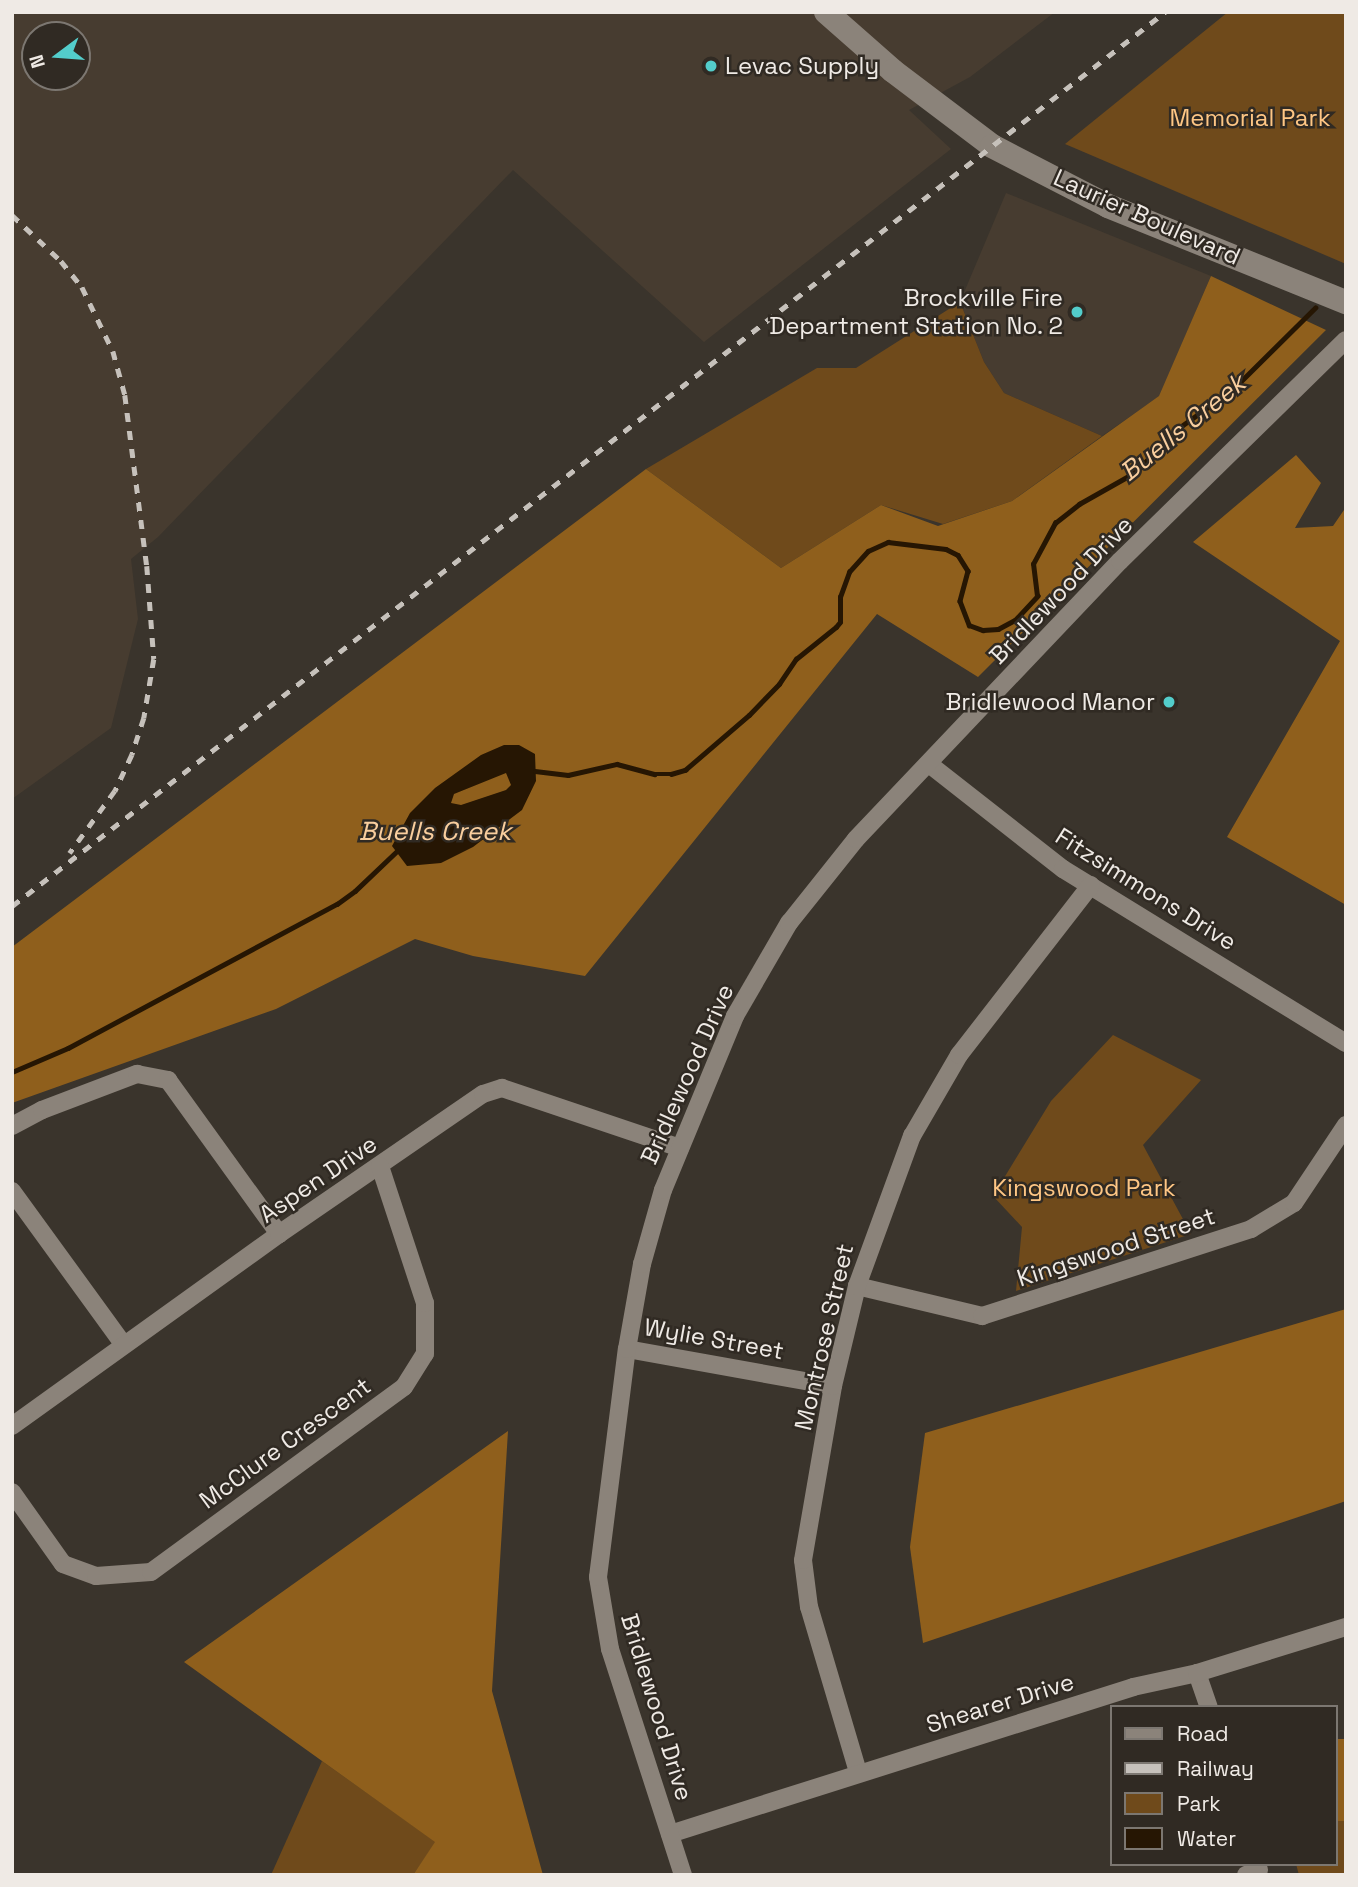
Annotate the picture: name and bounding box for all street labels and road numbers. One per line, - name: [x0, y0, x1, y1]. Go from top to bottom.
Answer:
- street label: Laurier Boulevard: [1049, 163, 1245, 271]
- street label: Bridlewood Drive: [983, 510, 1139, 670]
- street label: Fitzsimmons Drive: [1050, 822, 1242, 956]
- street label: Bridlewood Drive: [634, 980, 740, 1168]
- street label: Aspen Drive: [254, 1129, 382, 1229]
- street label: Kingswood Street: [1013, 1201, 1219, 1293]
- street label: Montrose Street: [789, 1241, 859, 1433]
- street label: Wylie Street: [642, 1313, 786, 1365]
- street label: McClure Crescent: [194, 1371, 376, 1515]
- street label: Bridlewood Drive: [615, 1610, 699, 1804]
- street label: Shearer Drive: [923, 1667, 1077, 1739]

